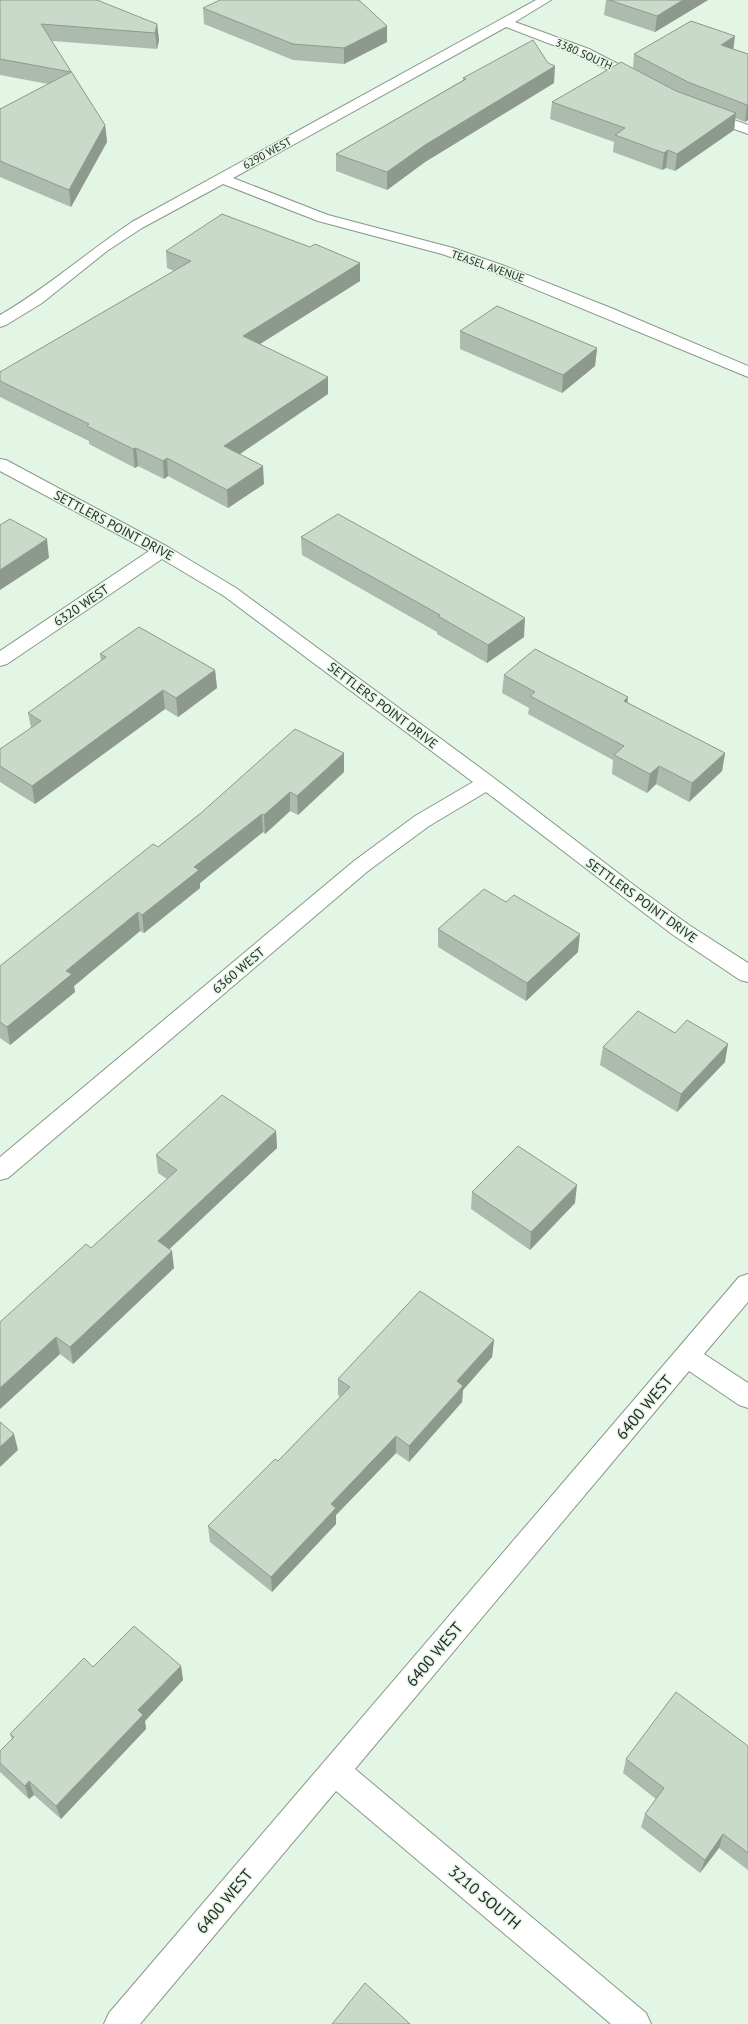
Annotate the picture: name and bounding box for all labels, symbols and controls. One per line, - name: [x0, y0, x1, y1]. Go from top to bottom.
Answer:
- street label: 3380 SOUTH: [553, 35, 615, 73]
- street label: 6290 WEST: [240, 134, 294, 172]
- street label: TEASEL AVENUE: [450, 247, 527, 285]
- street label: SETTLERS POINT DRIVE: [51, 487, 177, 564]
- street label: 6320 WEST: [50, 581, 112, 630]
- street label: SETTLERS POINT DRIVE: [324, 658, 441, 752]
- street label: SETTLERS POINT DRIVE: [583, 854, 701, 946]
- street label: 6360 WEST: [209, 943, 268, 997]
- street label: 6400 WEST: [611, 1371, 677, 1443]
- street label: 6400 WEST: [401, 1618, 467, 1690]
- street label: 3210 SOUTH: [445, 1861, 525, 1933]
- street label: 6400 WEST: [191, 1865, 257, 1937]

